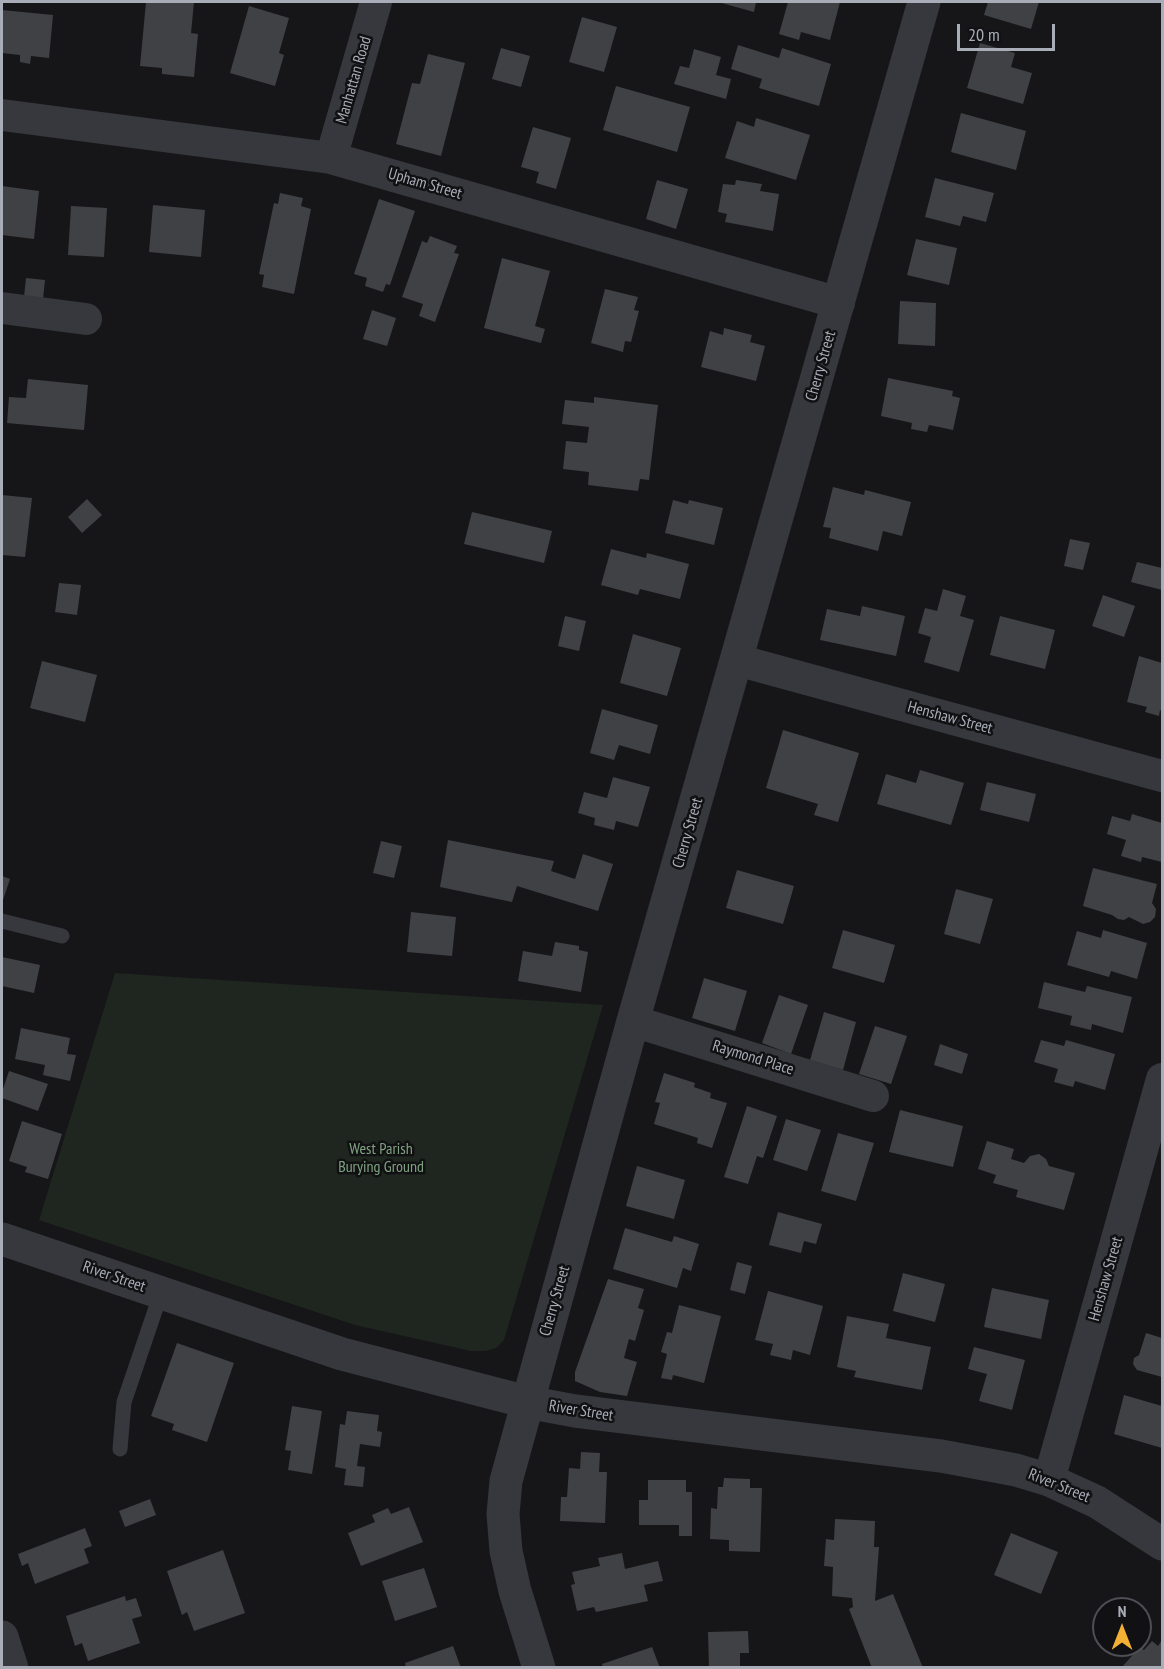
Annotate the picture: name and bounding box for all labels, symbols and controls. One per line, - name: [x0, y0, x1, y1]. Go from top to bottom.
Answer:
- scale bar: [960, 12, 1058, 50]
- text: 20 m: [968, 23, 1000, 46]
- street label: Manhattan Road: [332, 34, 376, 126]
- street label: Upham Street: [386, 164, 464, 204]
- street label: Cherry Street: [802, 329, 840, 403]
- street label: Henshaw Street: [905, 697, 995, 739]
- street label: Cherry Street: [669, 796, 707, 870]
- street label: Raymond Place: [710, 1037, 796, 1079]
- park label: West Parish Burying Ground: [338, 1139, 424, 1177]
- street label: Henshaw Street: [1085, 1235, 1127, 1323]
- street label: River Street: [80, 1257, 148, 1297]
- street label: Cherry Street: [536, 1264, 574, 1338]
- street label: River Street: [547, 1396, 615, 1426]
- street label: River Street: [1025, 1465, 1093, 1507]
- north arrow: [1092, 1597, 1152, 1657]
- text: N: [1118, 1601, 1126, 1621]

